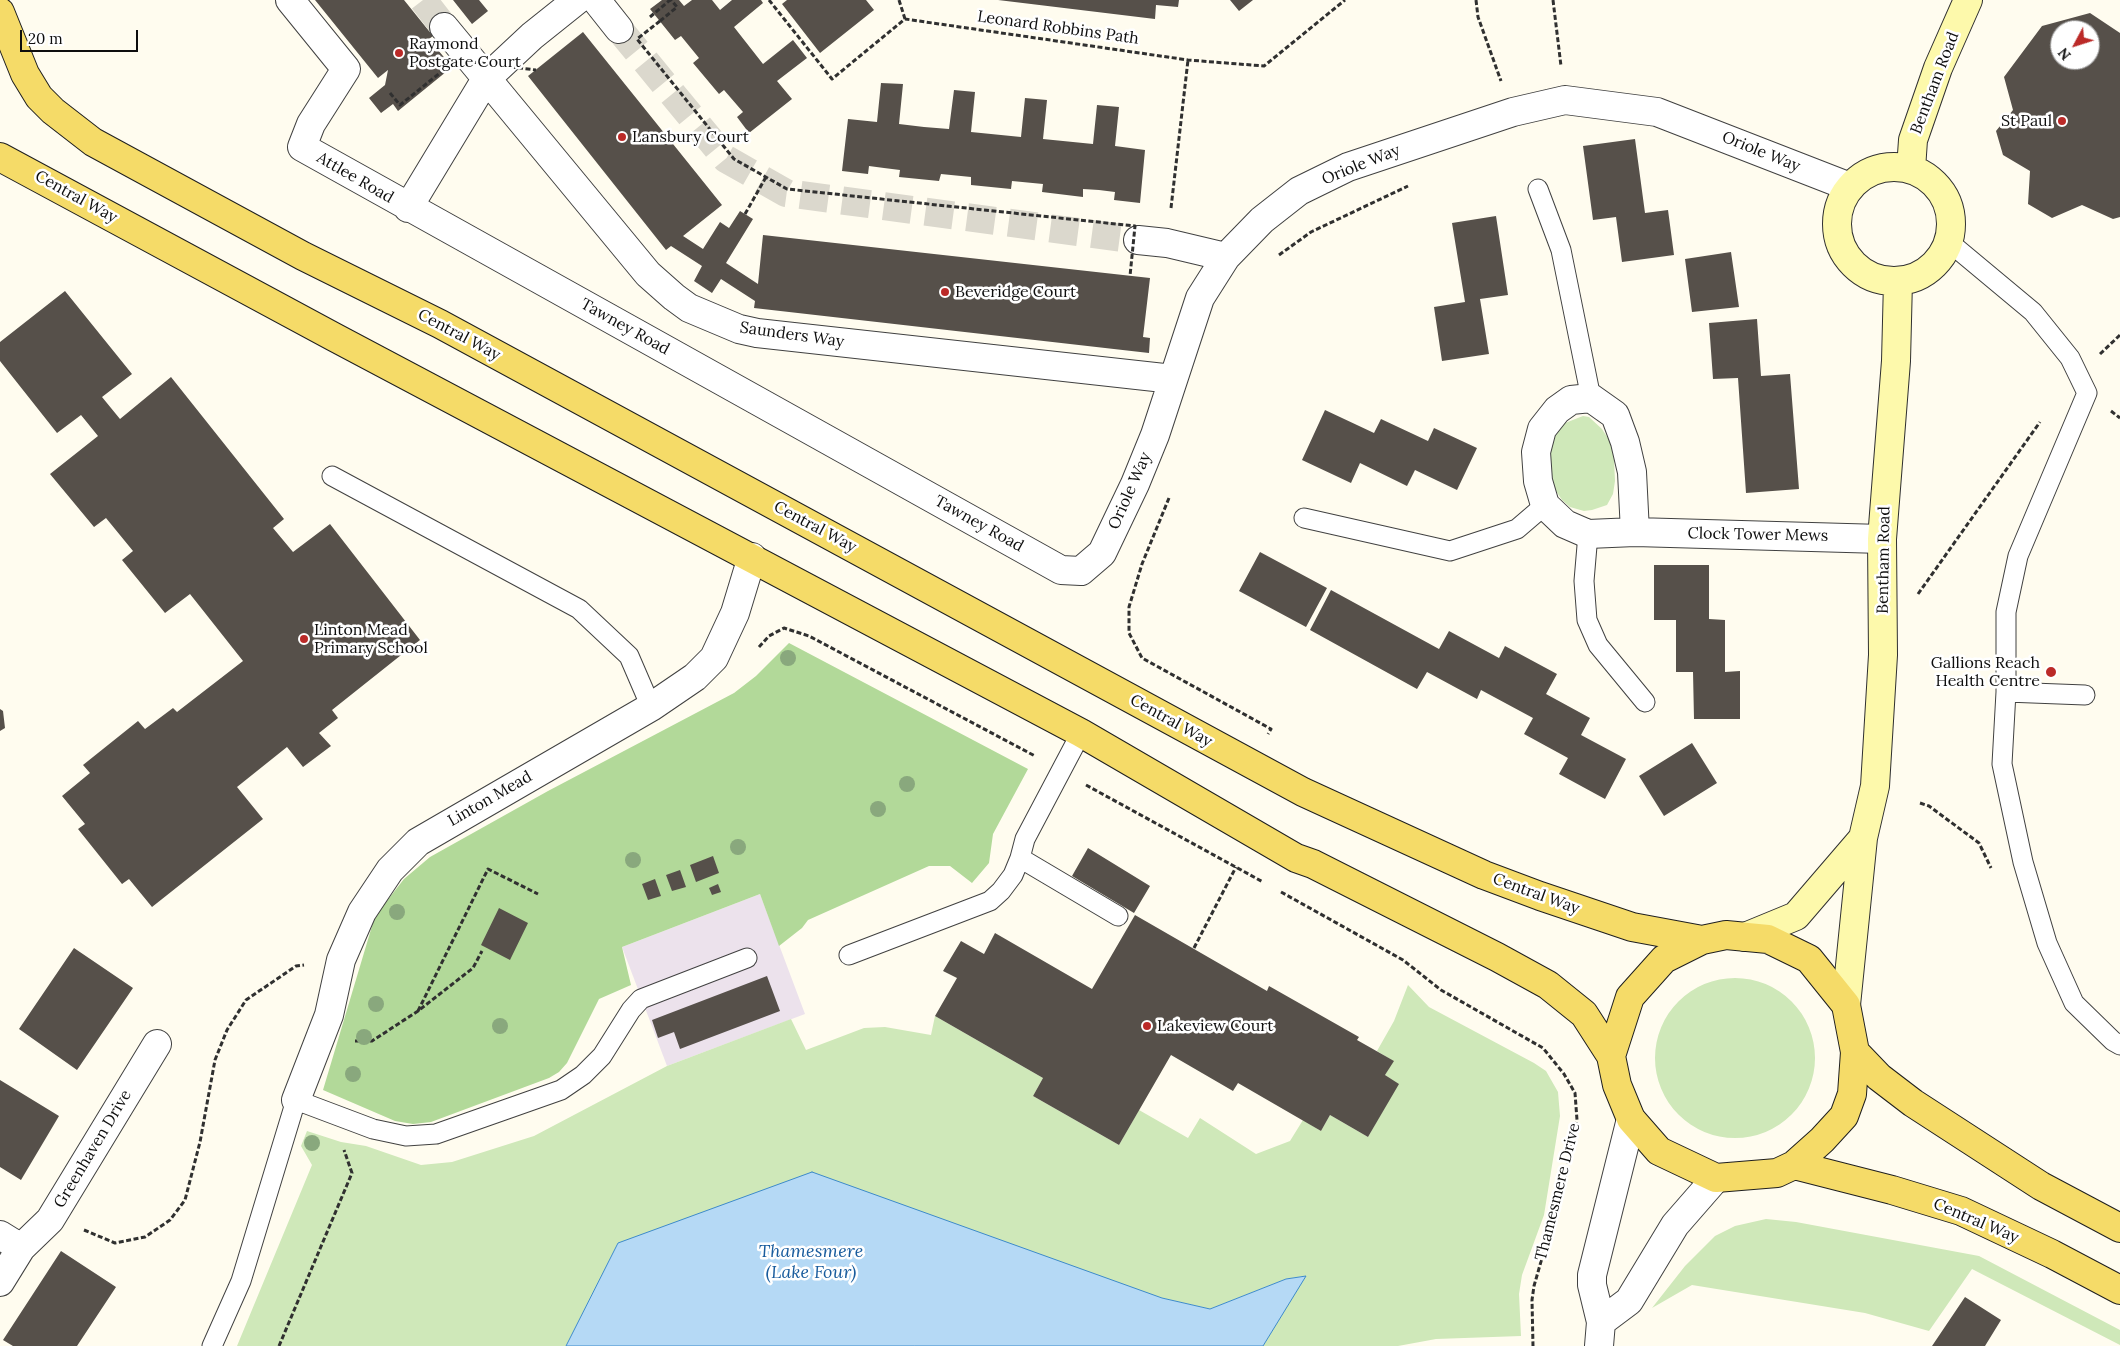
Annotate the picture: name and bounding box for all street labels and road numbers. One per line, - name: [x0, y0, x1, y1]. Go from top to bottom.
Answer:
- street label: Leonard Robbins Path: [976, 7, 1140, 49]
- street label: Bentham Road: [1907, 29, 1963, 137]
- street label: Oriole Way: [1719, 128, 1803, 176]
- street label: Oriole Way: [1319, 141, 1403, 189]
- street label: Attlee Road: [313, 148, 397, 208]
- street label: Central Way: [32, 167, 120, 227]
- street label: Tawney Road: [577, 295, 673, 359]
- street label: Central Way: [414, 305, 504, 365]
- street label: Saunders Way: [739, 318, 845, 352]
- street label: Oriole Way: [1104, 449, 1156, 533]
- street label: Tawney Road: [931, 492, 1027, 556]
- street label: Central Way: [770, 497, 860, 557]
- street label: Bentham Road: [1873, 506, 1895, 614]
- street label: Clock Tower Mews: [1687, 524, 1829, 546]
- street label: Central Way: [1127, 691, 1215, 751]
- street label: Linton Mead: [445, 767, 535, 831]
- street label: Central Way: [1490, 869, 1582, 919]
- street label: Greenhaven Drive: [50, 1087, 136, 1211]
- street label: Thamesmere Drive: [1532, 1121, 1584, 1263]
- street label: Central Way: [1930, 1194, 2022, 1248]

